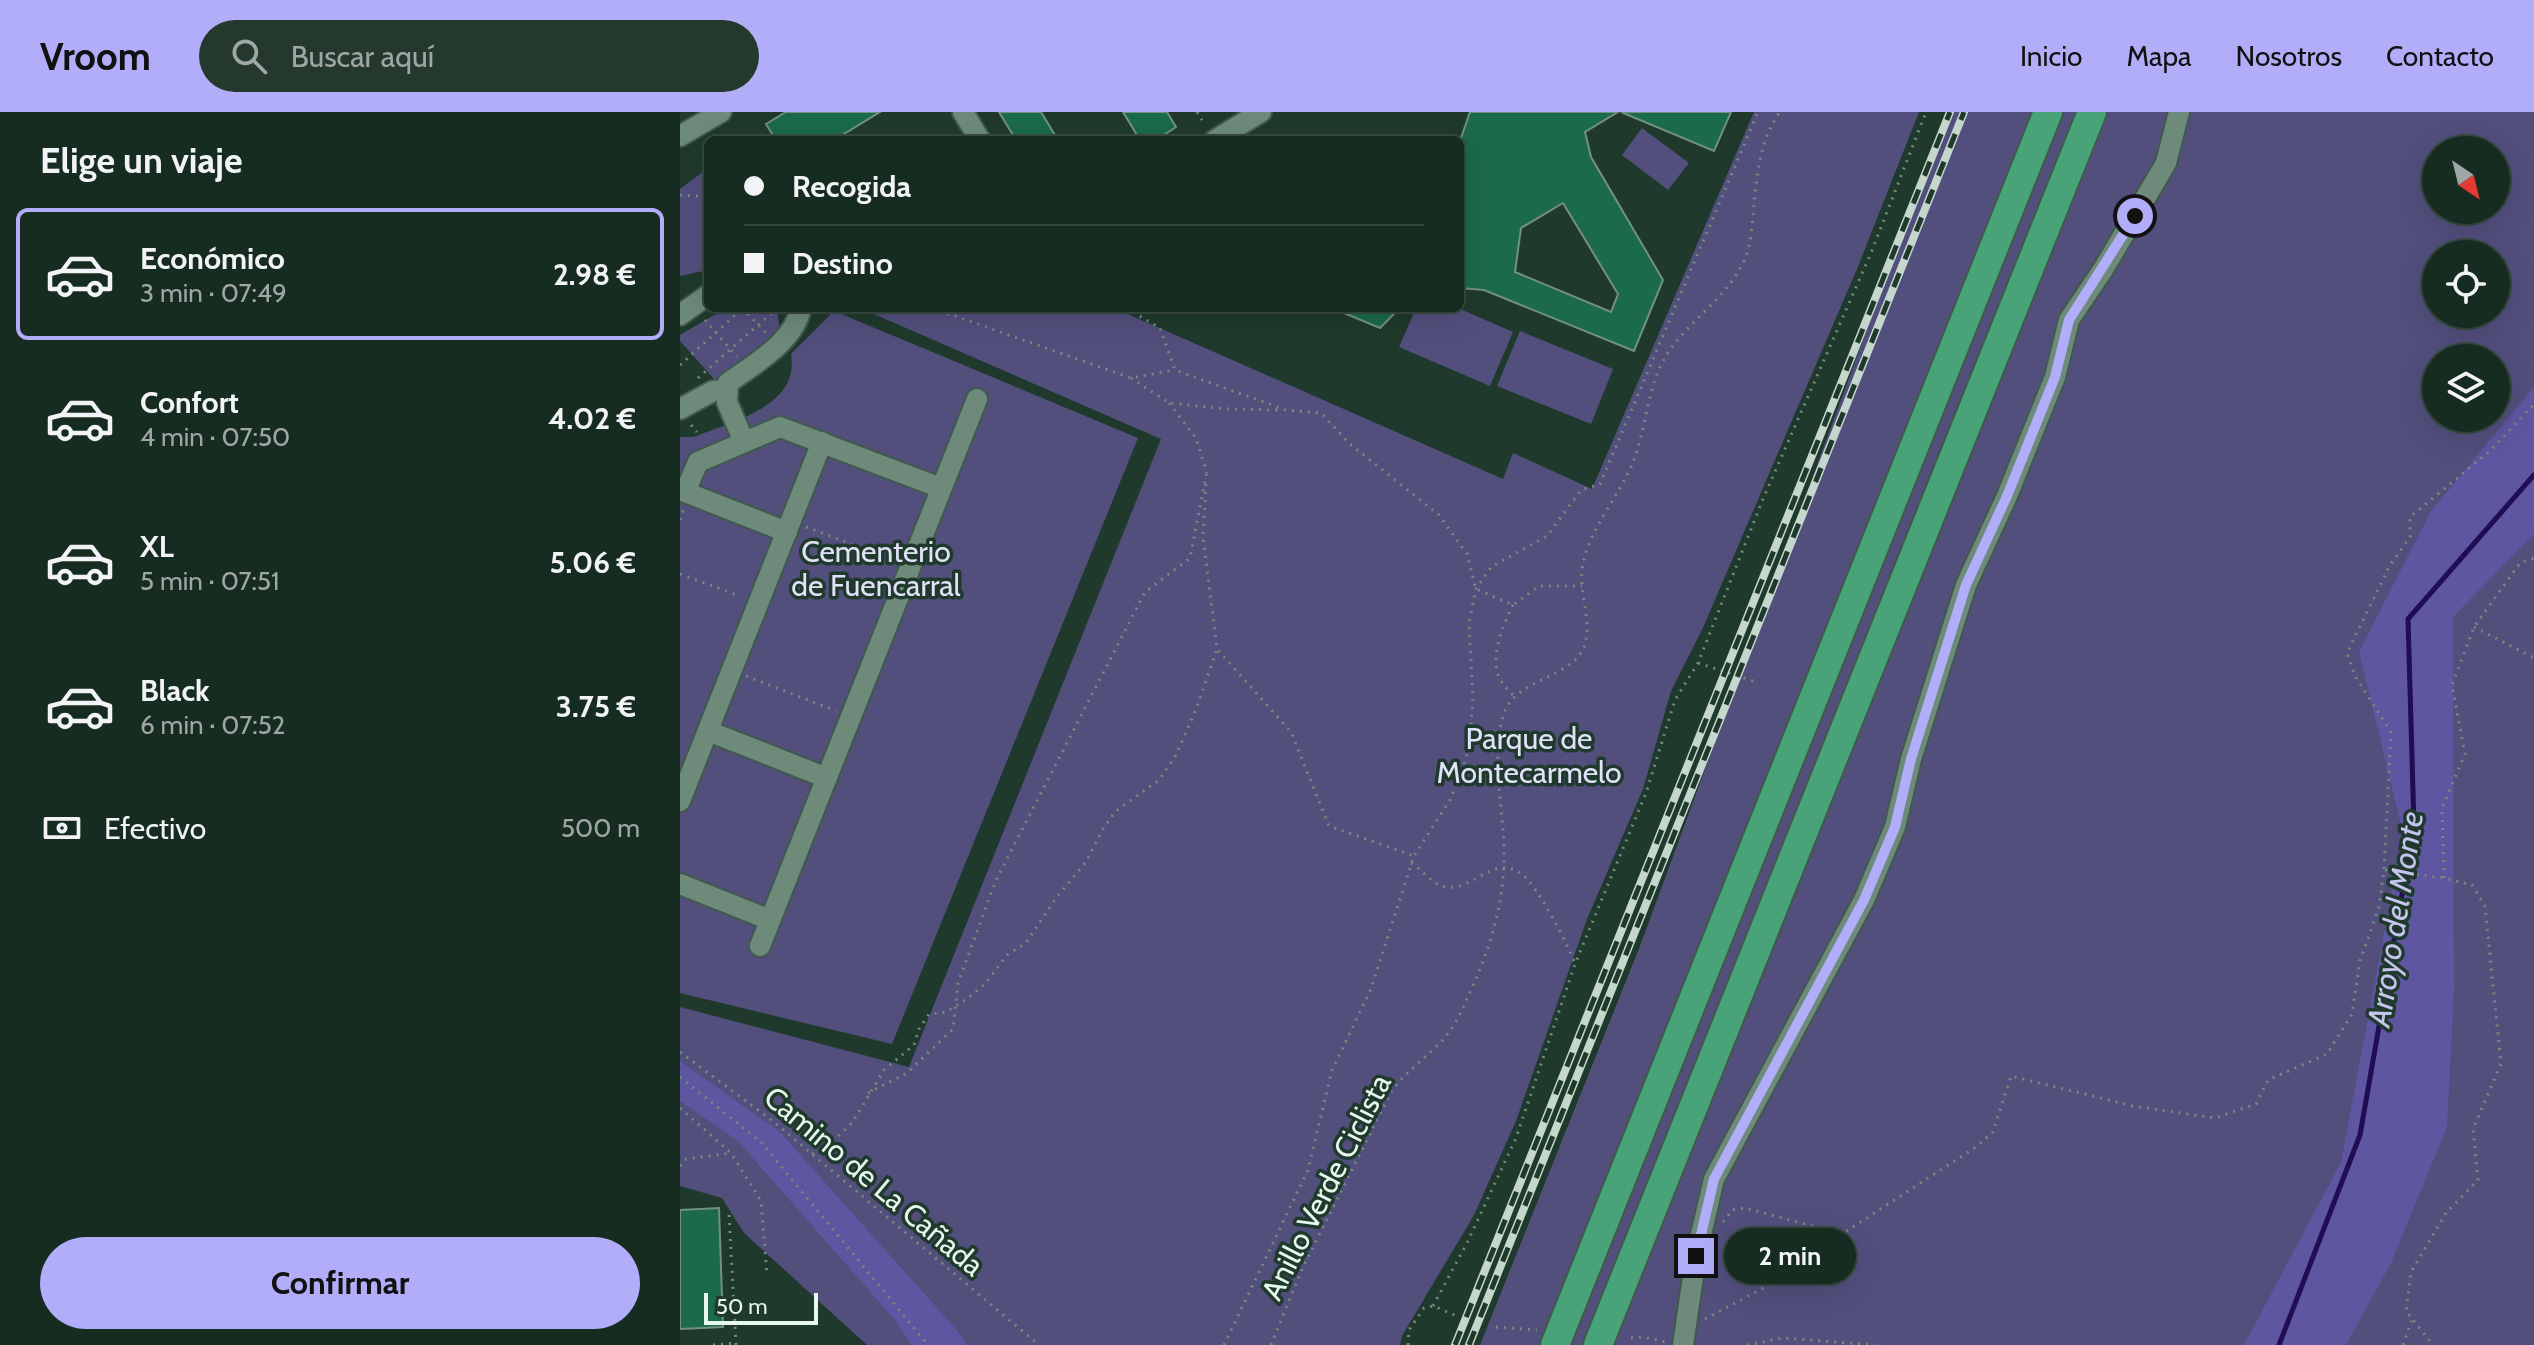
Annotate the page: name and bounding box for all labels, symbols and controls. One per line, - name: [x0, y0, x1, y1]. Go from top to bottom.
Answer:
- search box: [199, 20, 759, 92]
- text: Vroom: [40, 33, 151, 80]
- icon: search: [227, 34, 271, 78]
- text: Buscar aquí: [291, 38, 434, 75]
- text: Inicio: [2020, 39, 2083, 73]
- text: Mapa: [2127, 39, 2192, 73]
- text: Nosotros: [2236, 39, 2342, 73]
- text: Contacto: [2386, 39, 2494, 73]
- north arrow: [2422, 136, 2510, 224]
- map controls: [2422, 136, 2510, 432]
- text: Elige un viaje: [40, 138, 243, 182]
- text: Recogida: [792, 168, 911, 205]
- route start: [2117, 198, 2153, 234]
- icon: car: [44, 238, 116, 310]
- text: Económico: [140, 240, 285, 277]
- button: locate: [2422, 240, 2510, 328]
- text: Destino: [792, 245, 893, 282]
- text: 2.98 €: [553, 256, 636, 293]
- text: 3 min · 07:49: [140, 277, 287, 309]
- button: layers: [2422, 344, 2510, 432]
- icon: car: [44, 382, 116, 454]
- text: Confort: [140, 384, 239, 421]
- text: 4.02 €: [548, 400, 636, 437]
- text: 4 min · 07:50: [140, 421, 290, 453]
- icon: car: [44, 526, 116, 598]
- text: XL: [140, 528, 174, 565]
- park label: Cementerio de Fuencarral: [791, 533, 961, 604]
- text: 5.06 €: [549, 544, 636, 581]
- text: 5 min · 07:51: [140, 565, 280, 597]
- icon: car: [44, 670, 116, 742]
- text: Black: [140, 672, 210, 709]
- text: 3.75 €: [556, 688, 636, 725]
- text: 6 min · 07:52: [140, 709, 285, 741]
- park label: Parque de Montecarmelo: [1437, 720, 1621, 791]
- icon: cash: [40, 806, 84, 850]
- water label: Arroyo del Monte: [2358, 809, 2431, 1031]
- text: Efectivo: [104, 810, 206, 847]
- text: 500 m: [561, 812, 640, 844]
- street label: Anillo Verde Ciclista: [1253, 1067, 1399, 1306]
- street label: Camino de La Cañada: [757, 1078, 992, 1284]
- callout: 2 min: [1724, 1228, 1856, 1284]
- button: Confirmar: [40, 1237, 640, 1329]
- route end: [1678, 1238, 1714, 1274]
- text: 2 min: [1759, 1240, 1821, 1272]
- scale bar: [704, 1289, 818, 1325]
- text: 50 m: [716, 1293, 768, 1320]

